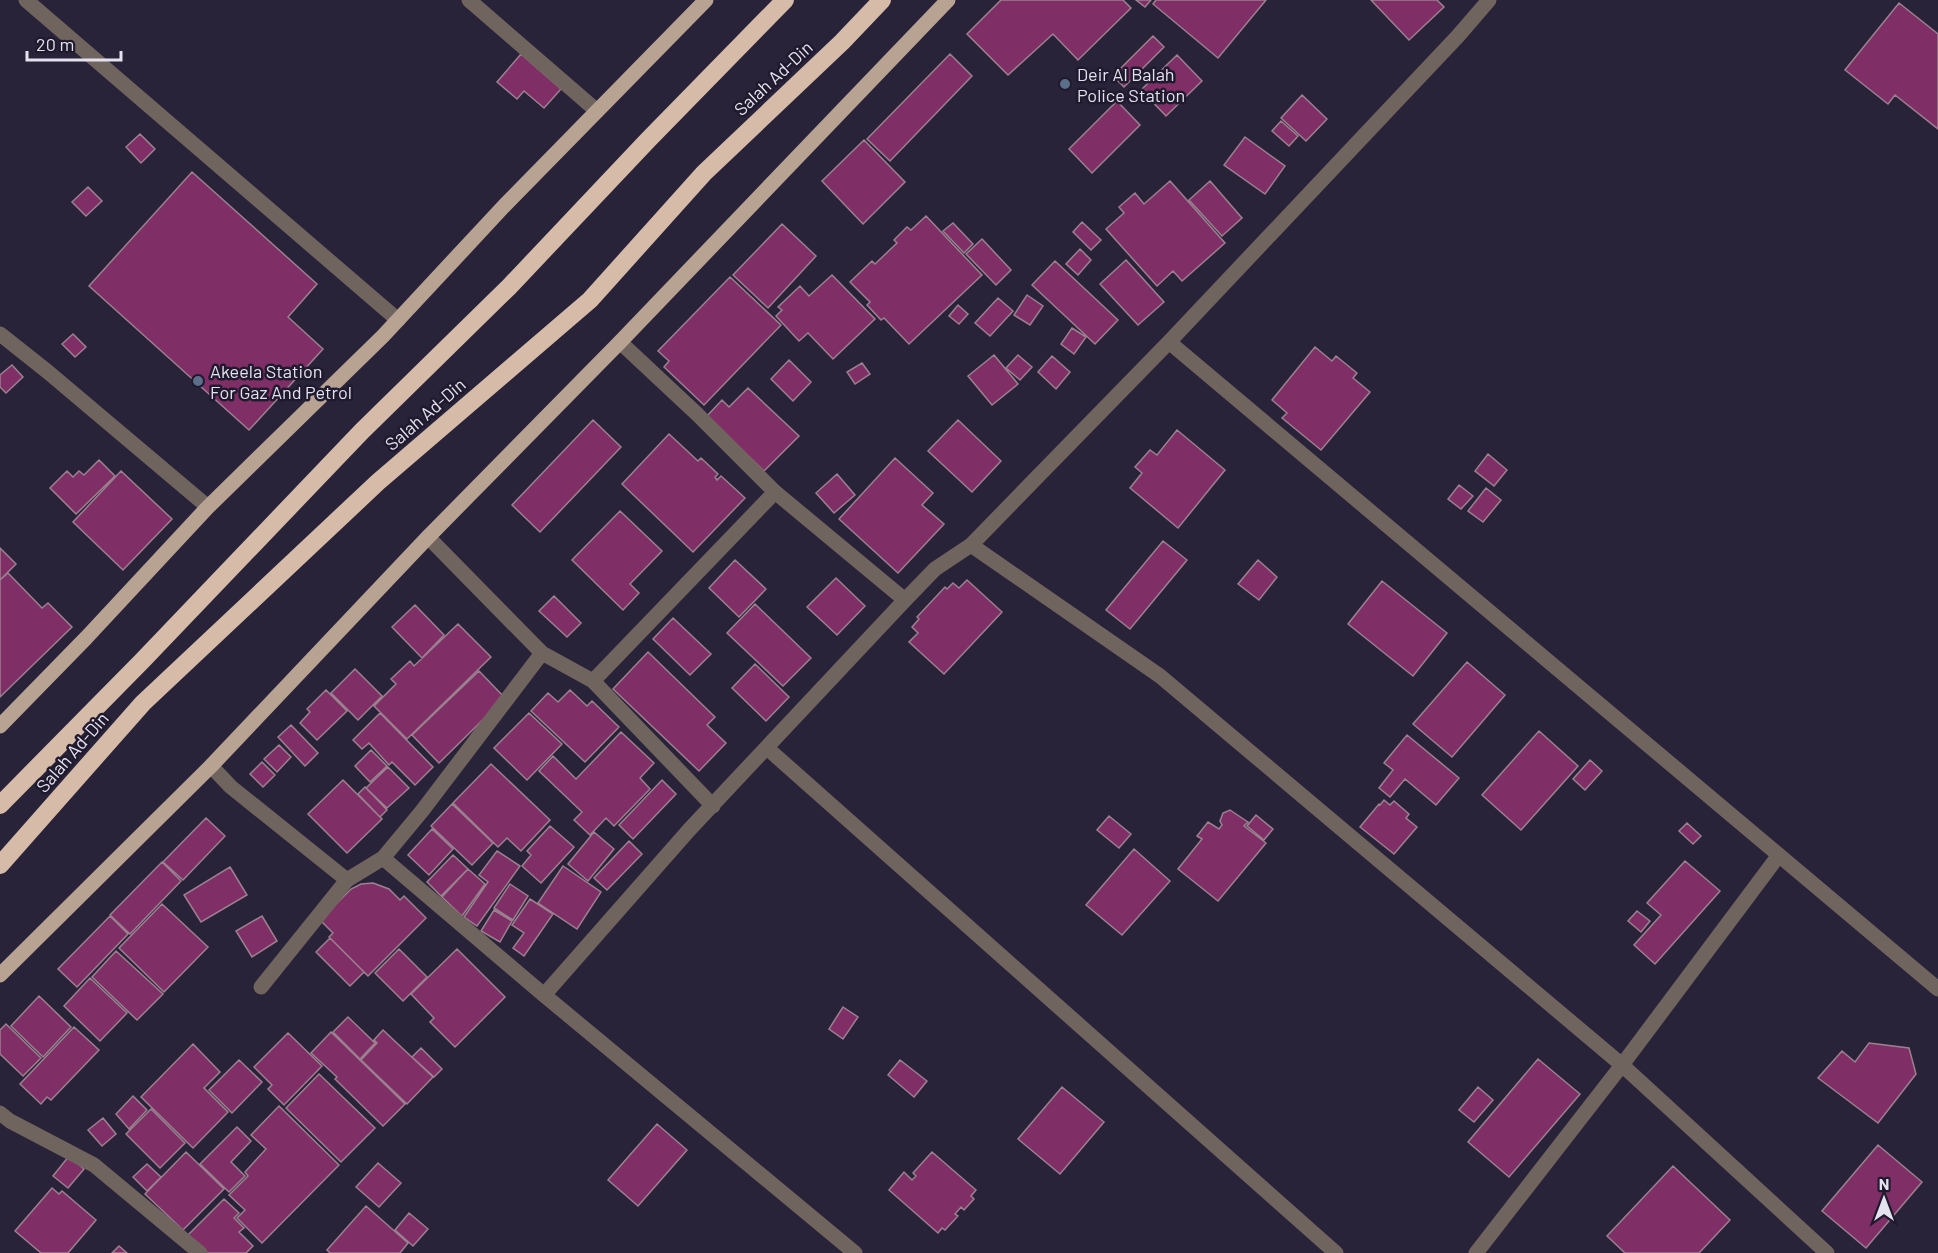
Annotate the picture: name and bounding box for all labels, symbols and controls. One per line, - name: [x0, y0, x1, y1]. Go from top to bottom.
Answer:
- scale bar: [27, 24, 122, 62]
- text: 20 m: [36, 33, 74, 55]
- street label: Salah Ad-Din: [729, 36, 817, 120]
- place label: Deir Al Balah Police Station: [1077, 63, 1185, 106]
- marker: Deir Al Balah Police Station: [1058, 77, 1072, 91]
- place label: Akeela Station For Gaz And Petrol: [210, 360, 352, 403]
- street label: Salah Ad-Din: [380, 373, 470, 455]
- marker: Akeela Station For Gaz And Petrol: [191, 374, 205, 388]
- street label: Salah Ad-Din: [31, 707, 113, 797]
- north arrow: [1854, 1169, 1914, 1229]
- text: N: [1879, 1174, 1889, 1193]

